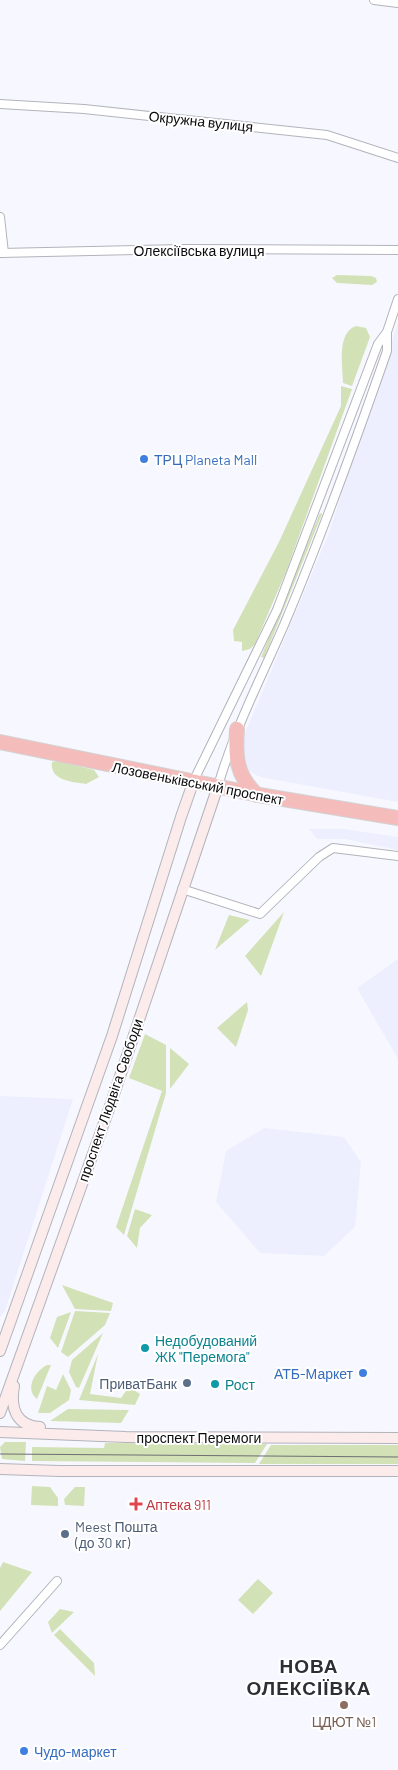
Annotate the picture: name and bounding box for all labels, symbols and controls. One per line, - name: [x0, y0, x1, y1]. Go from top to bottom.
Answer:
- street label: Окружна вулиця: [148, 107, 254, 135]
- street label: Олексіївська вулиця: [134, 242, 264, 259]
- place label: ТРЦ Planeta Mall: [154, 451, 257, 468]
- marker: ТРЦ Planeta Mall: [138, 453, 150, 465]
- street label: Лозовеньківський проспект: [111, 758, 286, 808]
- street label: проспект Людвіга Свободи: [74, 1016, 146, 1184]
- place label: Недобудований ЖК "Перемога": [155, 1332, 257, 1365]
- marker: Недобудований ЖК "Перемога": [139, 1342, 151, 1354]
- place label: АТБ-Маркет: [274, 1365, 354, 1382]
- marker: АТБ-Маркет: [357, 1367, 369, 1379]
- place label: ПриватБанк: [99, 1375, 178, 1392]
- place label: Рост: [225, 1376, 256, 1393]
- marker: ПриватБанк: [181, 1377, 193, 1389]
- marker: Рост: [209, 1378, 221, 1390]
- street label: проспект Перемоги: [137, 1429, 261, 1446]
- place label: Аптека 911: [146, 1496, 211, 1513]
- marker: Аптека 911: [130, 1498, 142, 1510]
- place label: Meest Пошта (до 30 кг): [74, 1518, 158, 1551]
- marker: Meest Пошта (до 30 кг): [59, 1528, 71, 1540]
- district label: НОВА ОЛЕКСІЇВКА: [247, 1654, 371, 1699]
- marker: ЦДЮТ №1: [338, 1699, 350, 1711]
- place label: ЦДЮТ №1: [312, 1713, 376, 1730]
- place label: Чудо-маркет: [34, 1743, 117, 1760]
- marker: Чудо-маркет: [18, 1745, 30, 1757]

